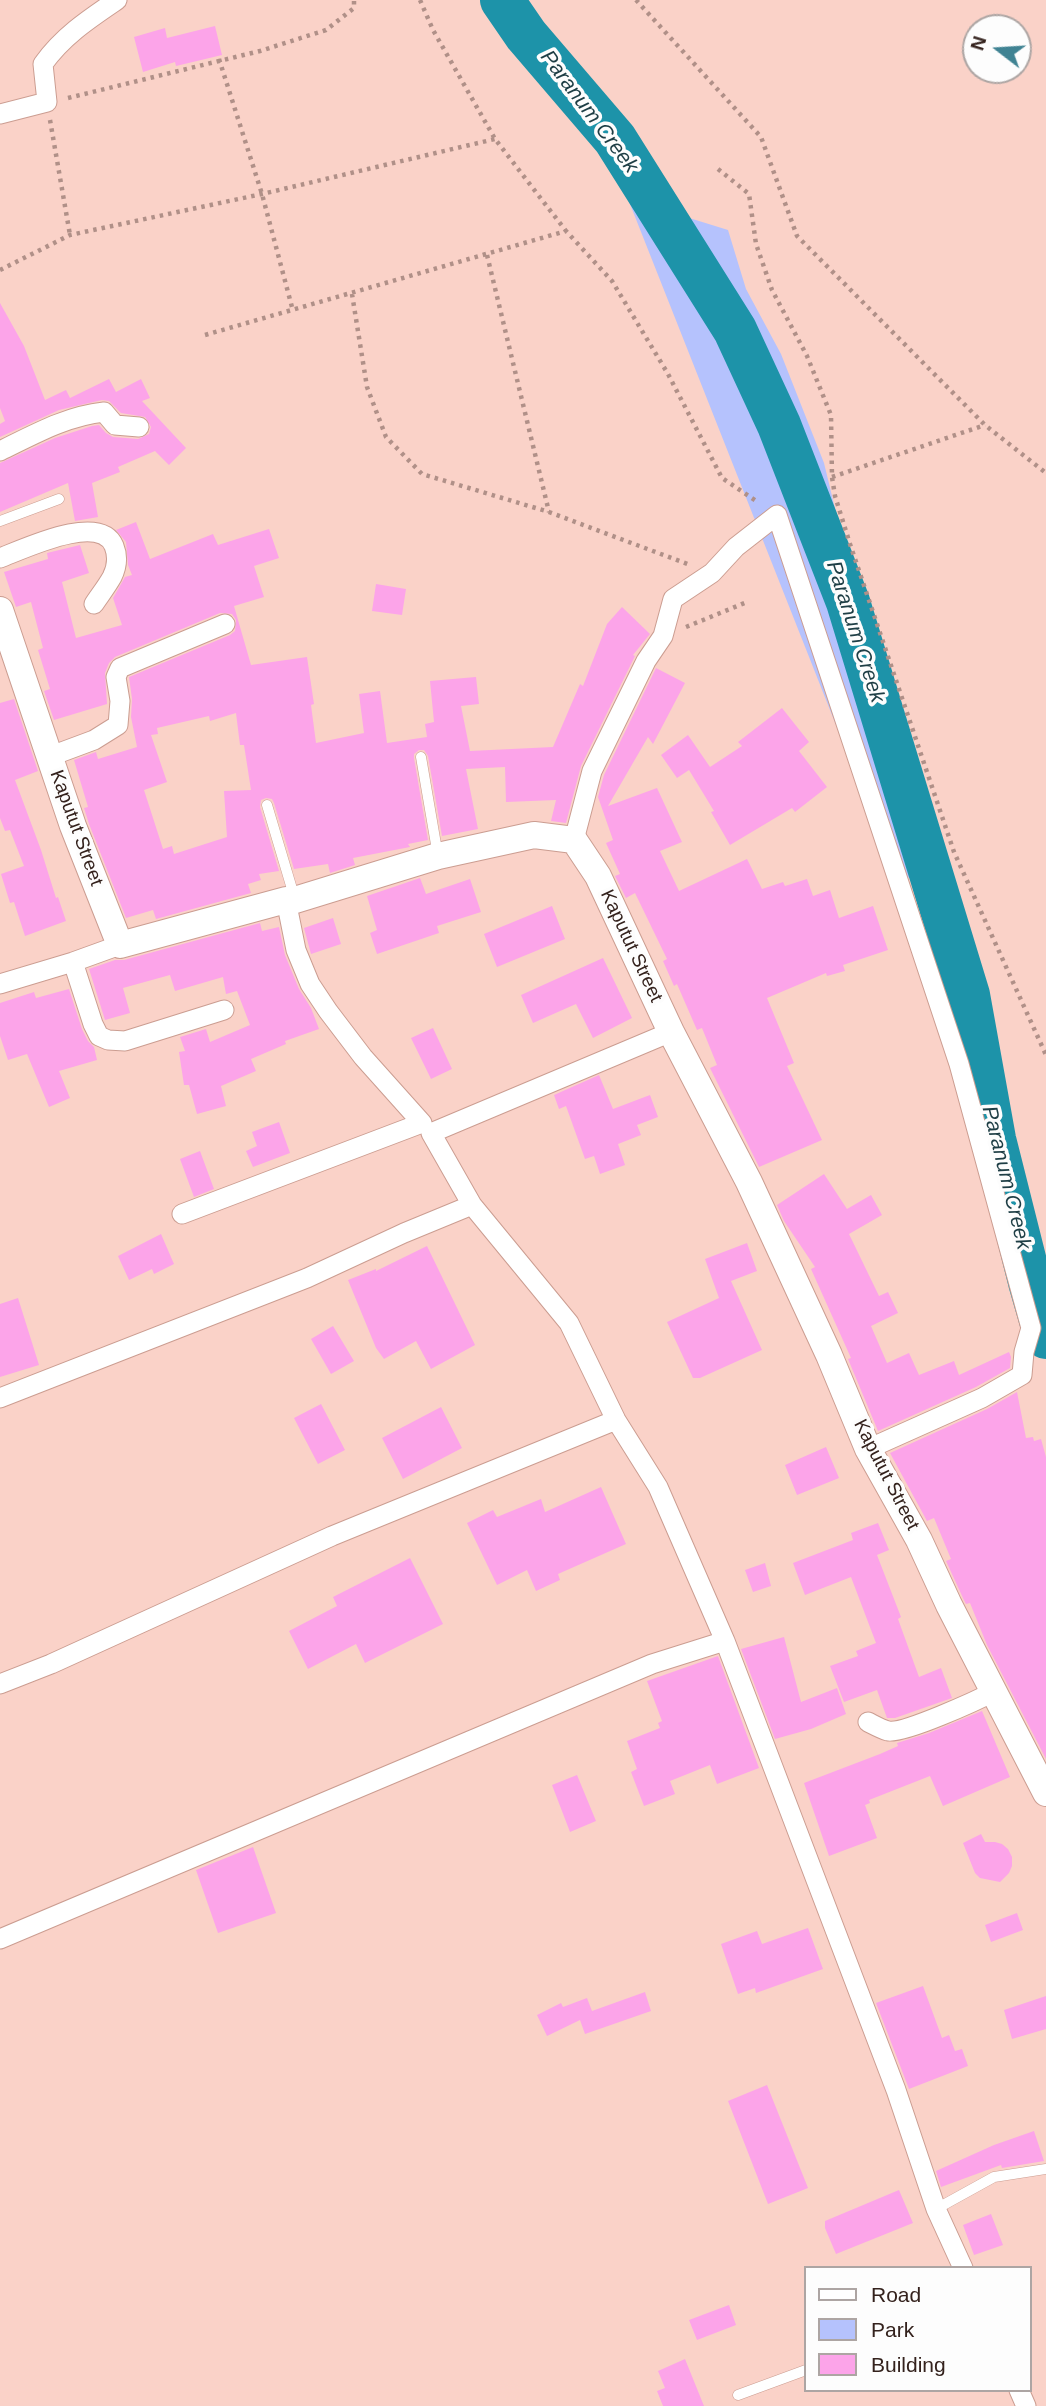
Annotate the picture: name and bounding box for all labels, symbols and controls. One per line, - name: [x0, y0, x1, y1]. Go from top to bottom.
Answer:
- north arrow: [962, 14, 1032, 84]
- text: N: [966, 34, 990, 53]
- water label: Paranum Creek: [535, 46, 643, 178]
- water label: Paranum Creek: [820, 558, 890, 706]
- street label: Kaputut Street: [45, 767, 107, 889]
- street label: Kaputut Street: [595, 886, 667, 1006]
- water label: Paranum Creek: [976, 1104, 1036, 1252]
- street label: Kaputut Street: [848, 1416, 924, 1534]
- legend: [804, 2266, 1032, 2392]
- text: Road: [871, 2283, 921, 2306]
- text: Park: [871, 2318, 914, 2341]
- text: Building: [871, 2353, 946, 2376]

